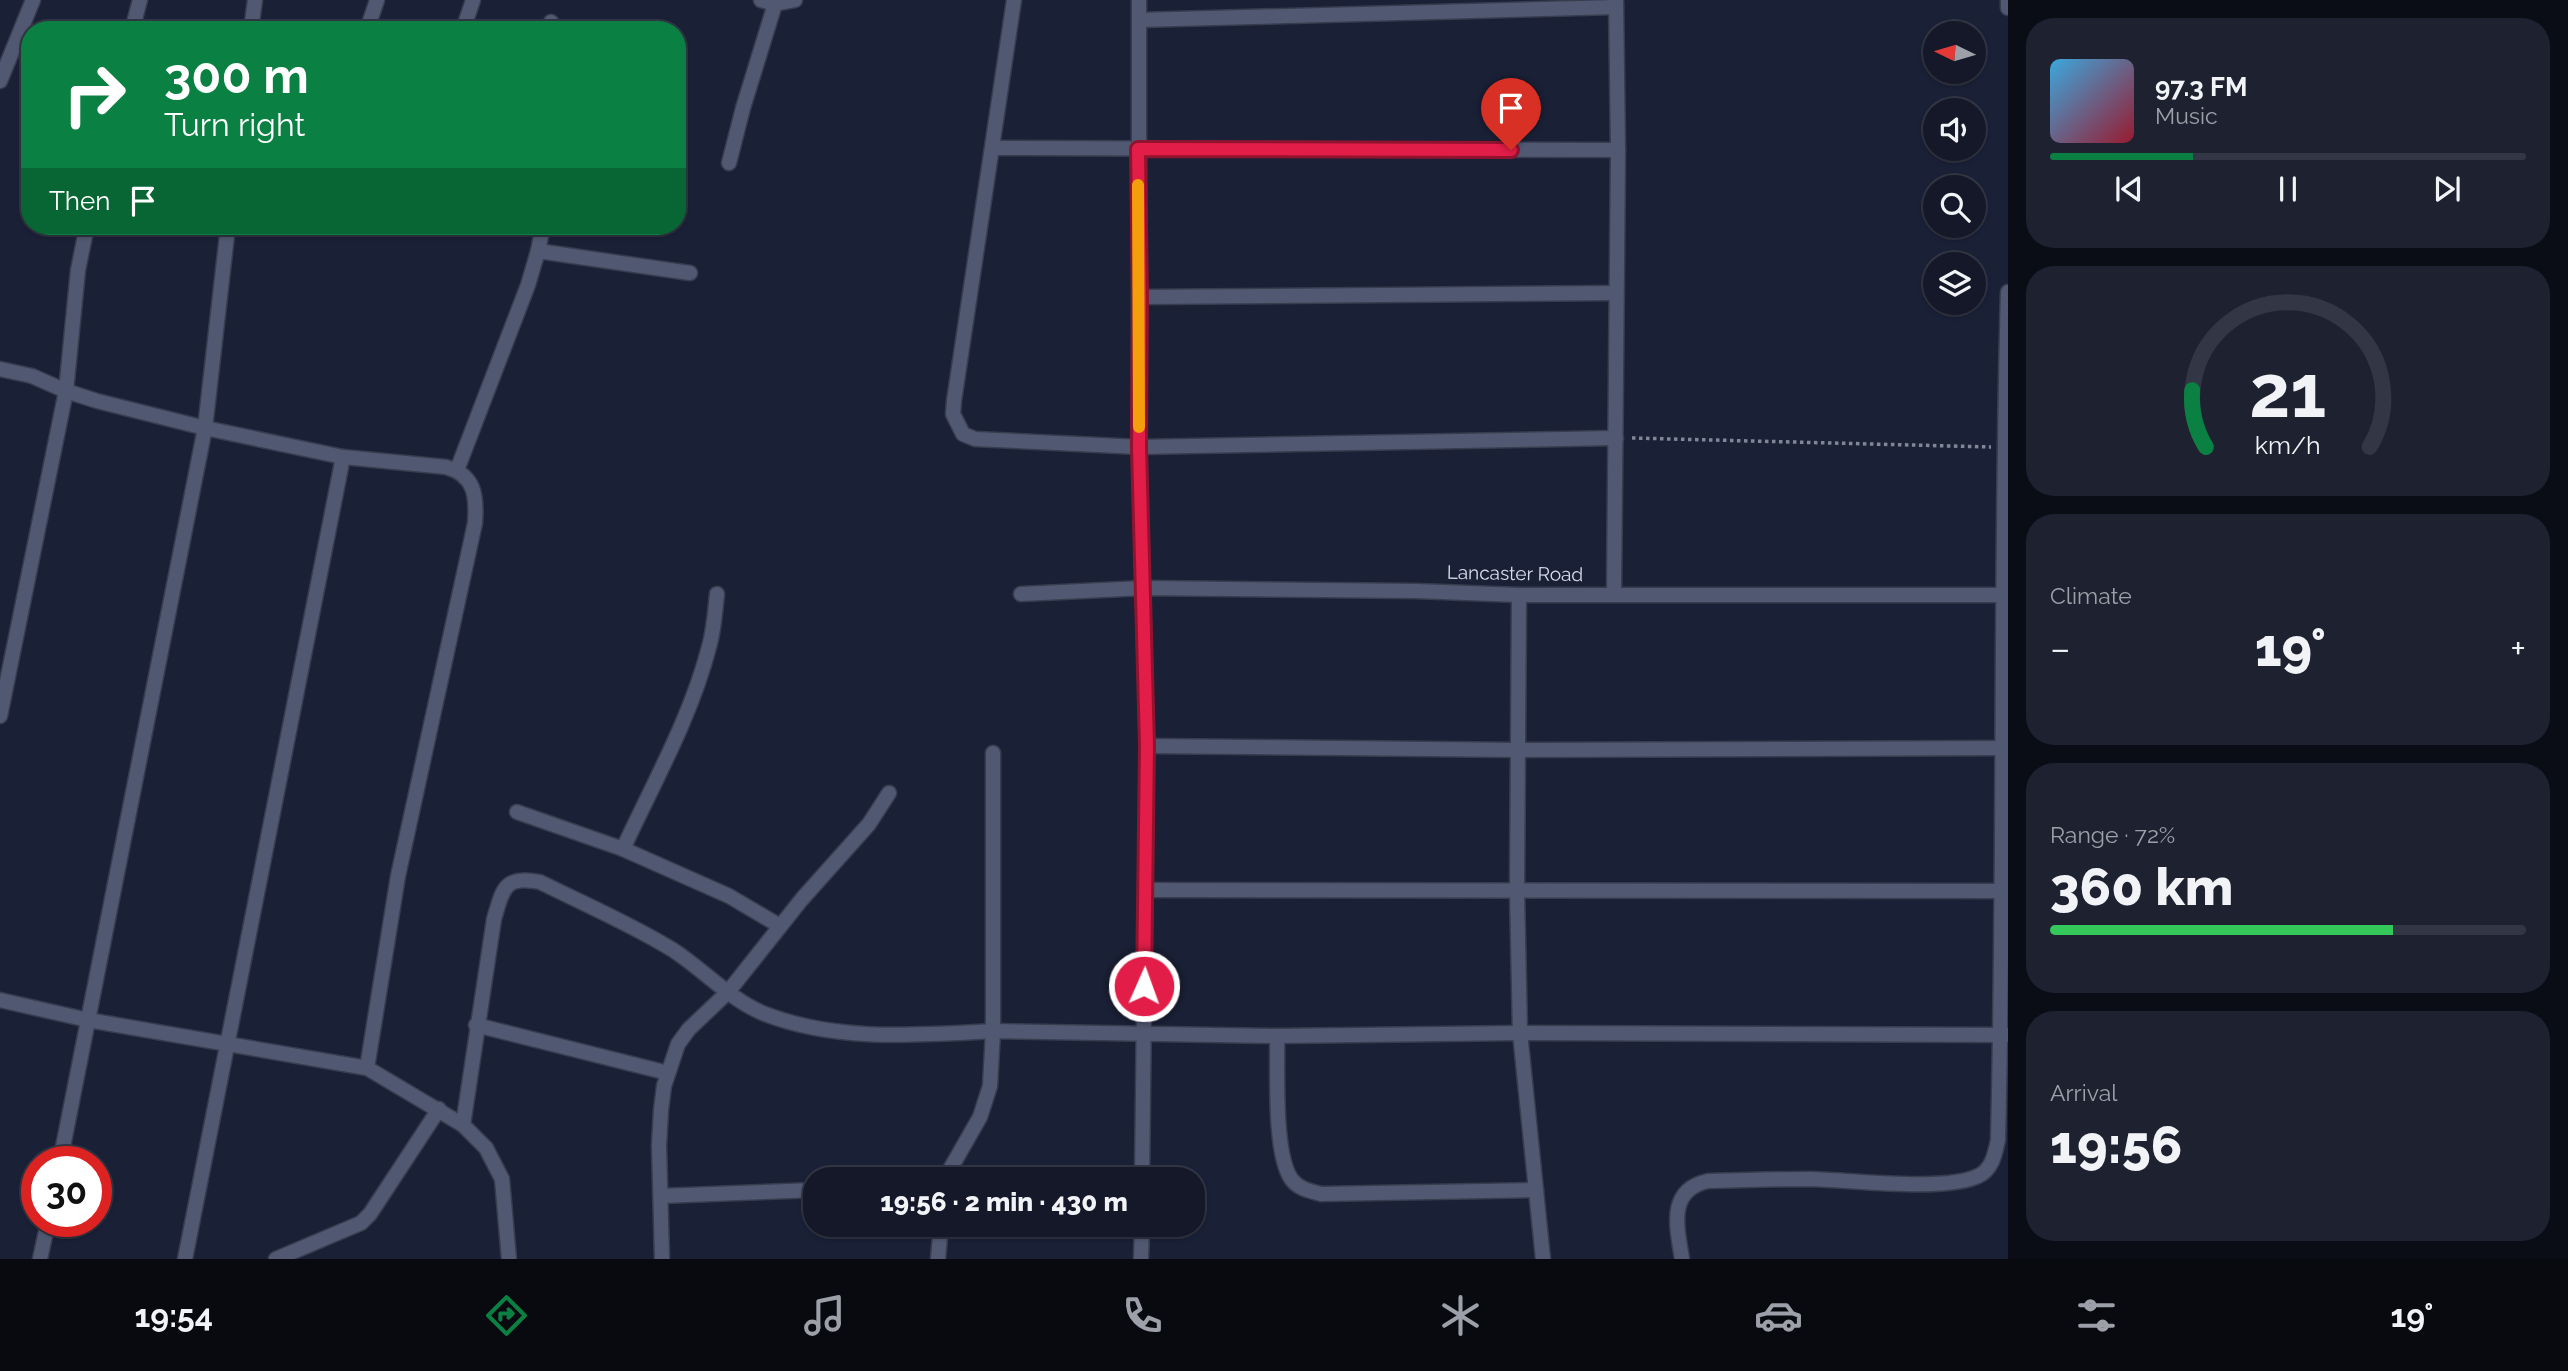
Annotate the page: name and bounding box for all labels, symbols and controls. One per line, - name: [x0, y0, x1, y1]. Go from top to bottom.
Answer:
- north arrow: [1923, 21, 1986, 84]
- map controls: [1923, 21, 1986, 315]
- text: 300 m: [164, 47, 309, 104]
- icon: right: [49, 49, 140, 140]
- text: 97.3 FM: [2155, 72, 2247, 102]
- pin: [1481, 78, 1541, 150]
- icon: arrive: [1492, 89, 1530, 127]
- button: sound: [1923, 98, 1986, 161]
- text: Music: [2155, 102, 2218, 129]
- text: Turn right: [164, 106, 305, 143]
- icon: previous: [2110, 170, 2148, 208]
- icon: pause: [2269, 170, 2307, 208]
- icon: next: [2428, 170, 2466, 208]
- button: search: [1923, 175, 1986, 238]
- icon: arrive: [124, 182, 162, 220]
- text: Then: [49, 186, 110, 216]
- button: layers: [1923, 252, 1986, 315]
- text: 21: [2249, 350, 2327, 435]
- text: km/h: [2255, 430, 2321, 460]
- street label: Lancaster Road: [1447, 561, 1583, 585]
- text: Climate: [2050, 582, 2132, 609]
- text: 19°: [2255, 617, 2326, 678]
- text: −: [2050, 626, 2070, 671]
- text: +: [2510, 626, 2526, 671]
- text: Range · 72%: [2050, 821, 2175, 848]
- text: 360 km: [2050, 856, 2233, 917]
- position arrow: [1107, 949, 1181, 1023]
- text: Arrival: [2050, 1079, 2117, 1106]
- text: 19:56: [2050, 1114, 2182, 1175]
- speed limit sign: 30: [21, 1146, 112, 1237]
- text: 19:56 · 2 min · 430 m: [880, 1187, 1128, 1217]
- icon: directions: [482, 1291, 531, 1340]
- icon: music: [800, 1291, 849, 1340]
- icon: phone: [1118, 1291, 1167, 1340]
- icon: climate: [1436, 1291, 1485, 1340]
- icon: car: [1754, 1291, 1803, 1340]
- icon: filters: [2072, 1291, 2121, 1340]
- text: 19:54: [135, 1297, 213, 1334]
- text: 19°: [2391, 1297, 2433, 1334]

